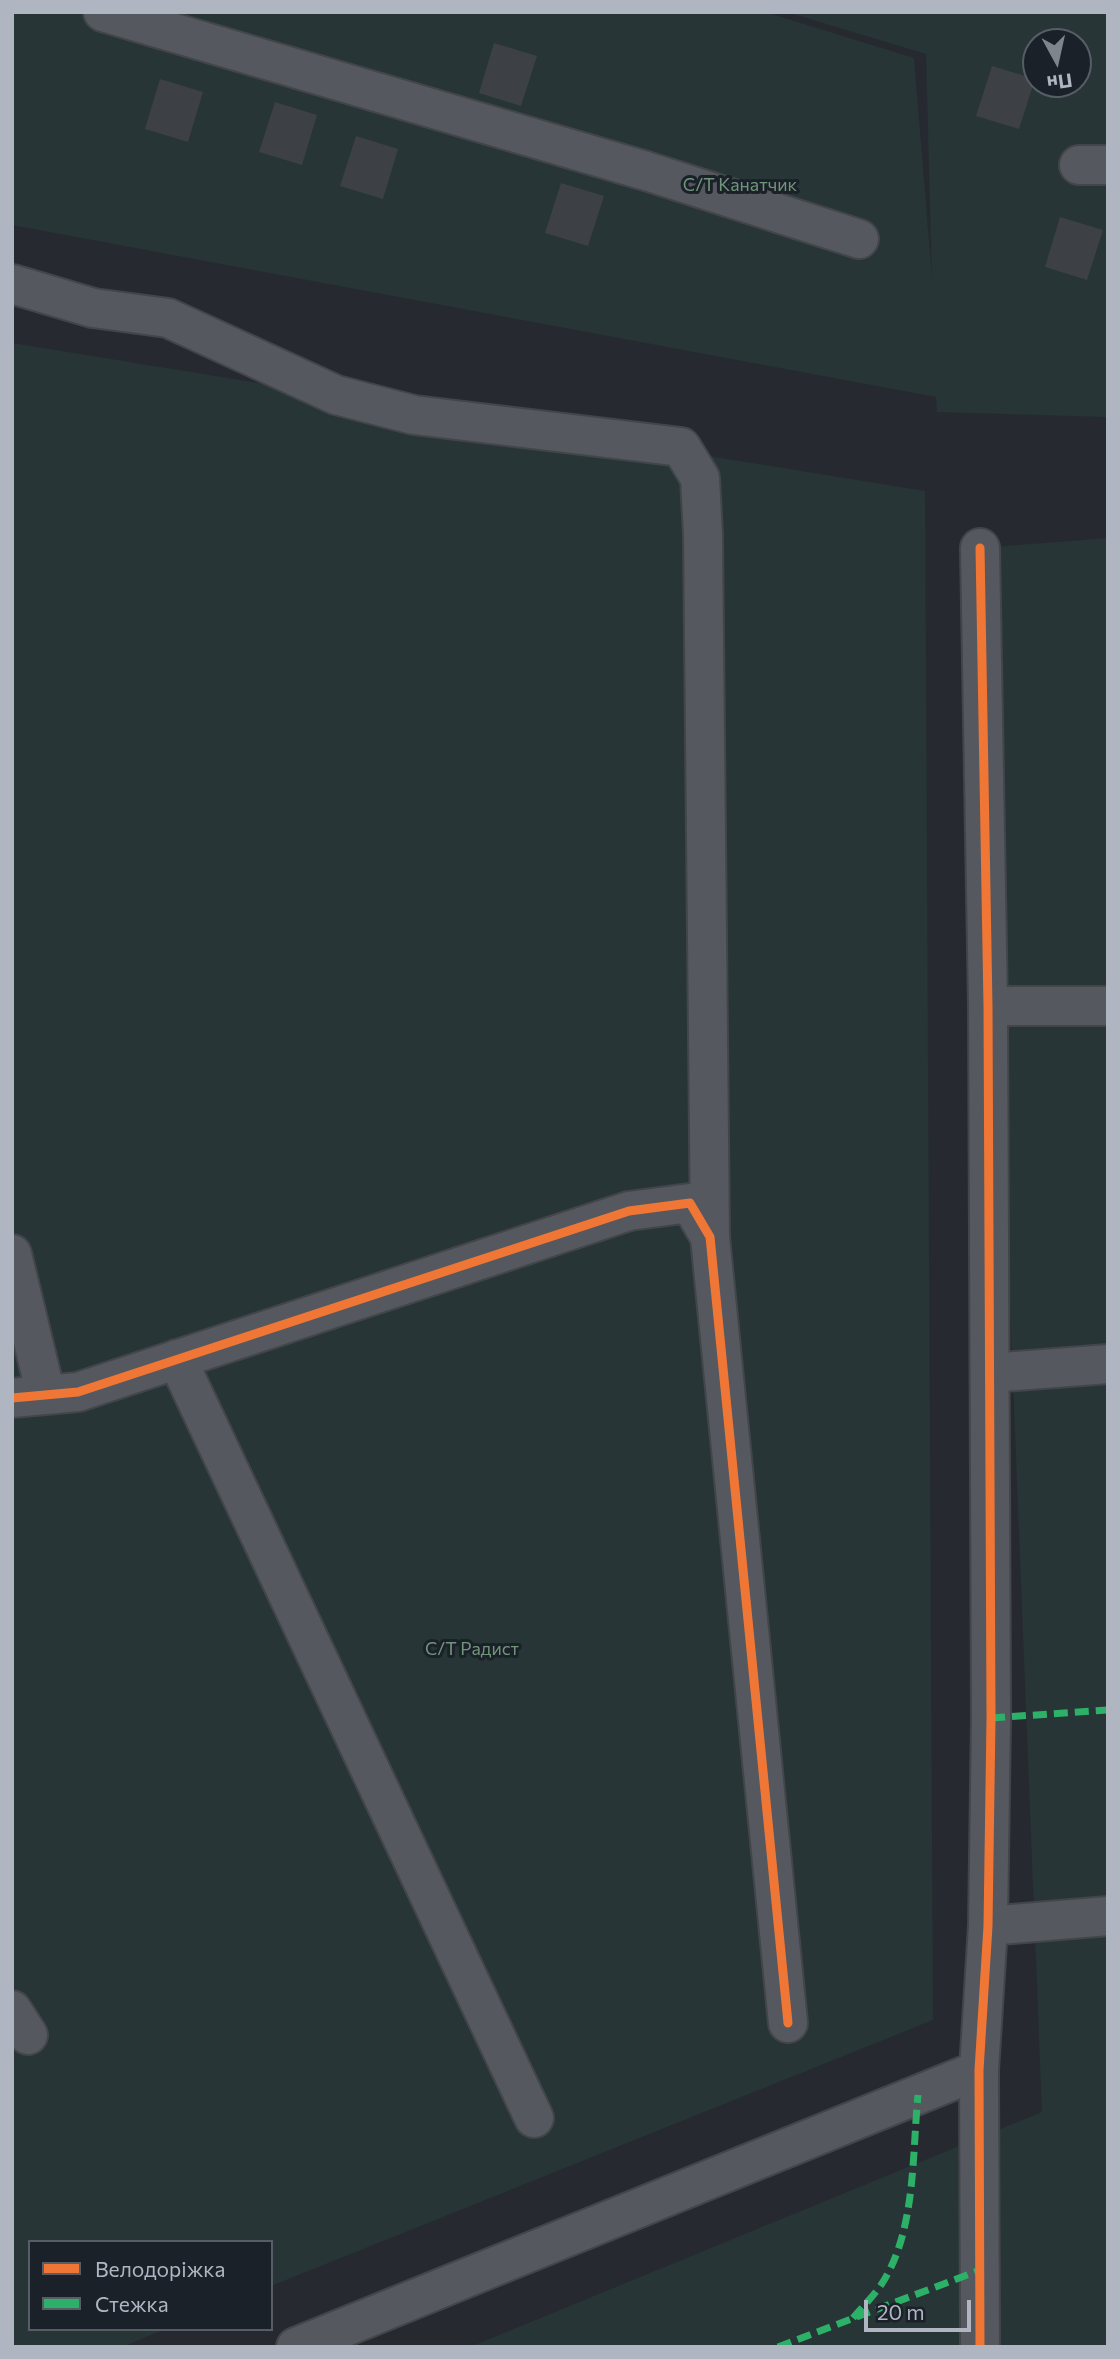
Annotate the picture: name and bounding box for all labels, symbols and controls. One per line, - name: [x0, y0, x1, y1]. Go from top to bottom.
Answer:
- north arrow: [1022, 28, 1092, 98]
- text: Пн: [1046, 69, 1074, 95]
- park label: С/Т Канатчик: [683, 174, 797, 196]
- park label: С/Т Радист: [425, 1638, 519, 1660]
- legend: [28, 2240, 273, 2331]
- text: Велодоріжка: [95, 2256, 225, 2281]
- scale bar: [868, 2286, 975, 2330]
- text: Стежка: [95, 2291, 169, 2316]
- text: 20 m: [877, 2299, 925, 2324]

